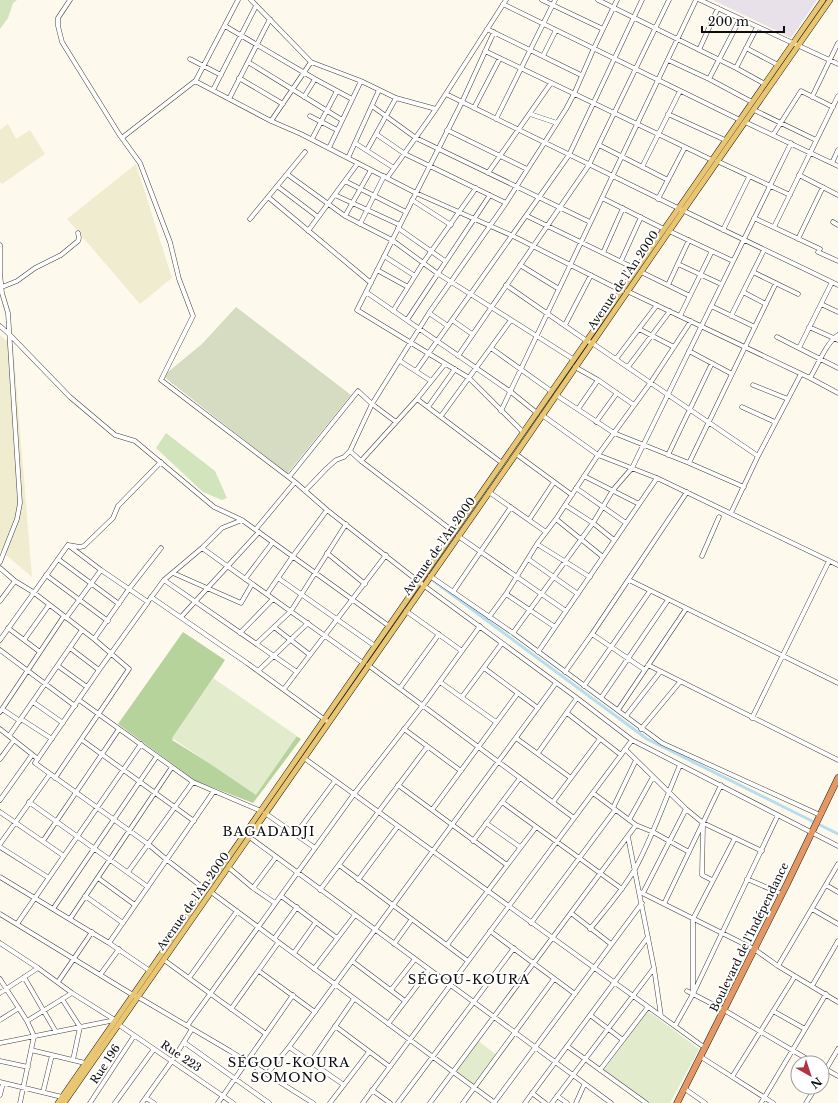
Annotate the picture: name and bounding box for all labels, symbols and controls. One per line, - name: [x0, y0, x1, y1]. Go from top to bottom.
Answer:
- scale bar: [702, 8, 784, 34]
- text: 200 m: [708, 14, 749, 29]
- street label: Avenue de l'An 2000: [584, 228, 662, 333]
- street label: Avenue de l'An 2000: [399, 494, 478, 599]
- district label: BAGADADJI: [223, 823, 315, 840]
- street label: Avenue de l'An 2000: [153, 849, 232, 954]
- street label: Boulevard de l'Indépendance: [707, 860, 791, 1014]
- district label: SÉGOU-KOURA: [408, 971, 530, 988]
- street label: Rue 223: [158, 1037, 204, 1075]
- street label: Rue 196: [87, 1042, 123, 1086]
- district label: SÉGOU-KOURA SOMONO: [228, 1054, 350, 1086]
- north arrow: [790, 1055, 830, 1095]
- text: N: [807, 1074, 825, 1092]

